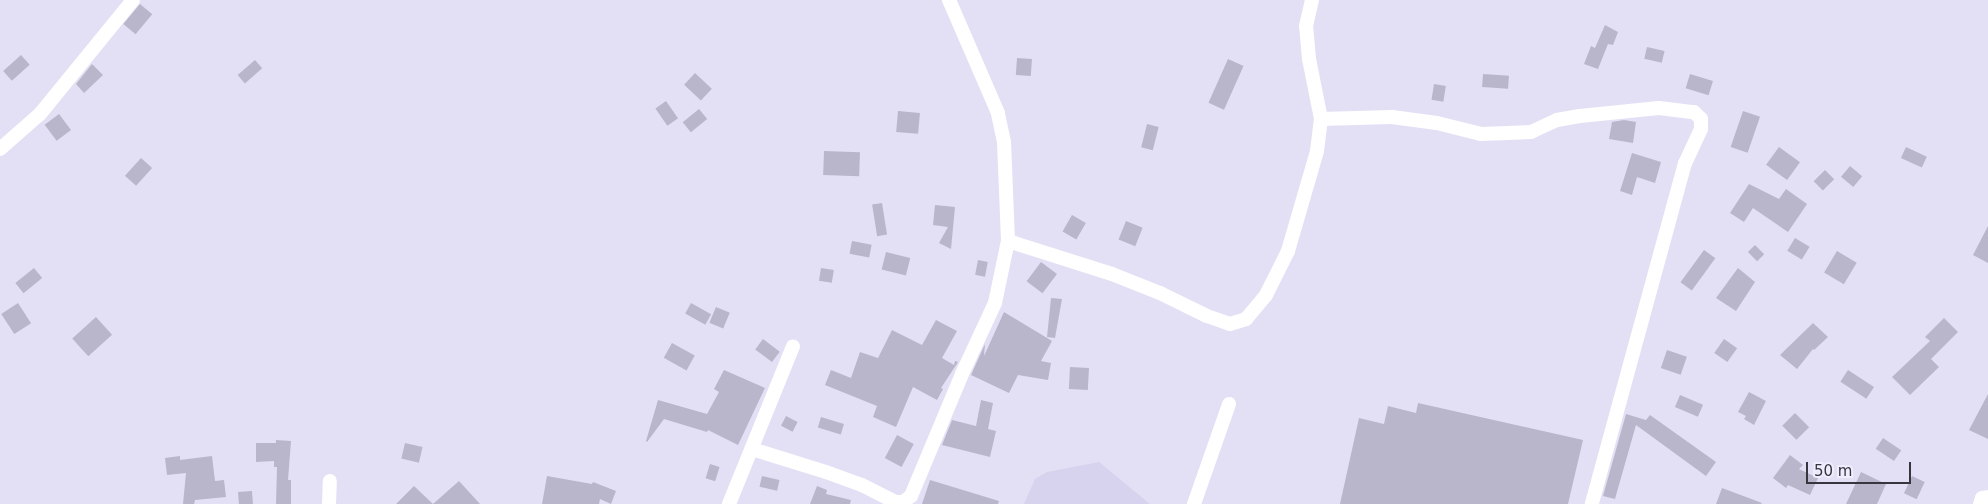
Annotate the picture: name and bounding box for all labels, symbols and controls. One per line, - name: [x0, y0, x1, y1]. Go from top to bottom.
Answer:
- scale bar: [1808, 452, 1913, 484]
- text: 50 m: [1814, 462, 1852, 480]

